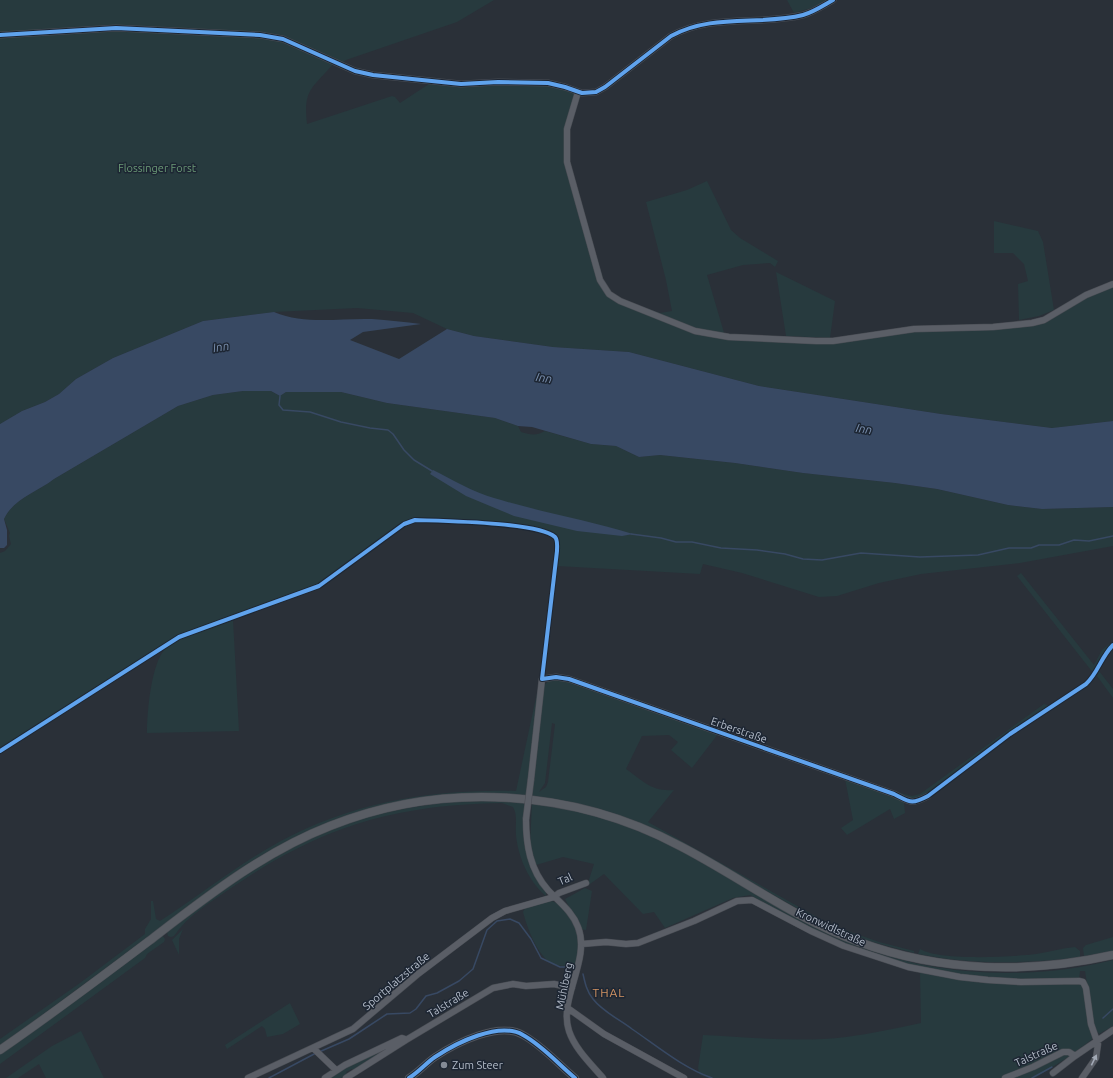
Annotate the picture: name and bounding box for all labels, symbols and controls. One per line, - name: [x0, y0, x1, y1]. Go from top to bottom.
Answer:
- park label: Flossinger Forst: [118, 162, 197, 174]
- water label: Inn: [212, 339, 230, 354]
- water label: Inn: [535, 370, 553, 385]
- water label: Inn: [855, 421, 873, 436]
- street label: Erberstraße: [709, 715, 769, 745]
- street label: Tal: [556, 871, 574, 887]
- street label: Kronwidlstraße: [794, 906, 868, 948]
- street label: Sportplatzstraße: [360, 950, 432, 1012]
- street label: Mühlberg: [553, 961, 575, 1011]
- street label: Talstraße: [425, 986, 471, 1020]
- district label: THAL: [593, 986, 625, 999]
- street label: Talstraße: [1013, 1039, 1059, 1069]
- one-way arrow: [1091, 1054, 1097, 1066]
- place label: Zum Steer: [452, 1059, 504, 1071]
- marker: Zum Steer: [439, 1060, 449, 1070]

